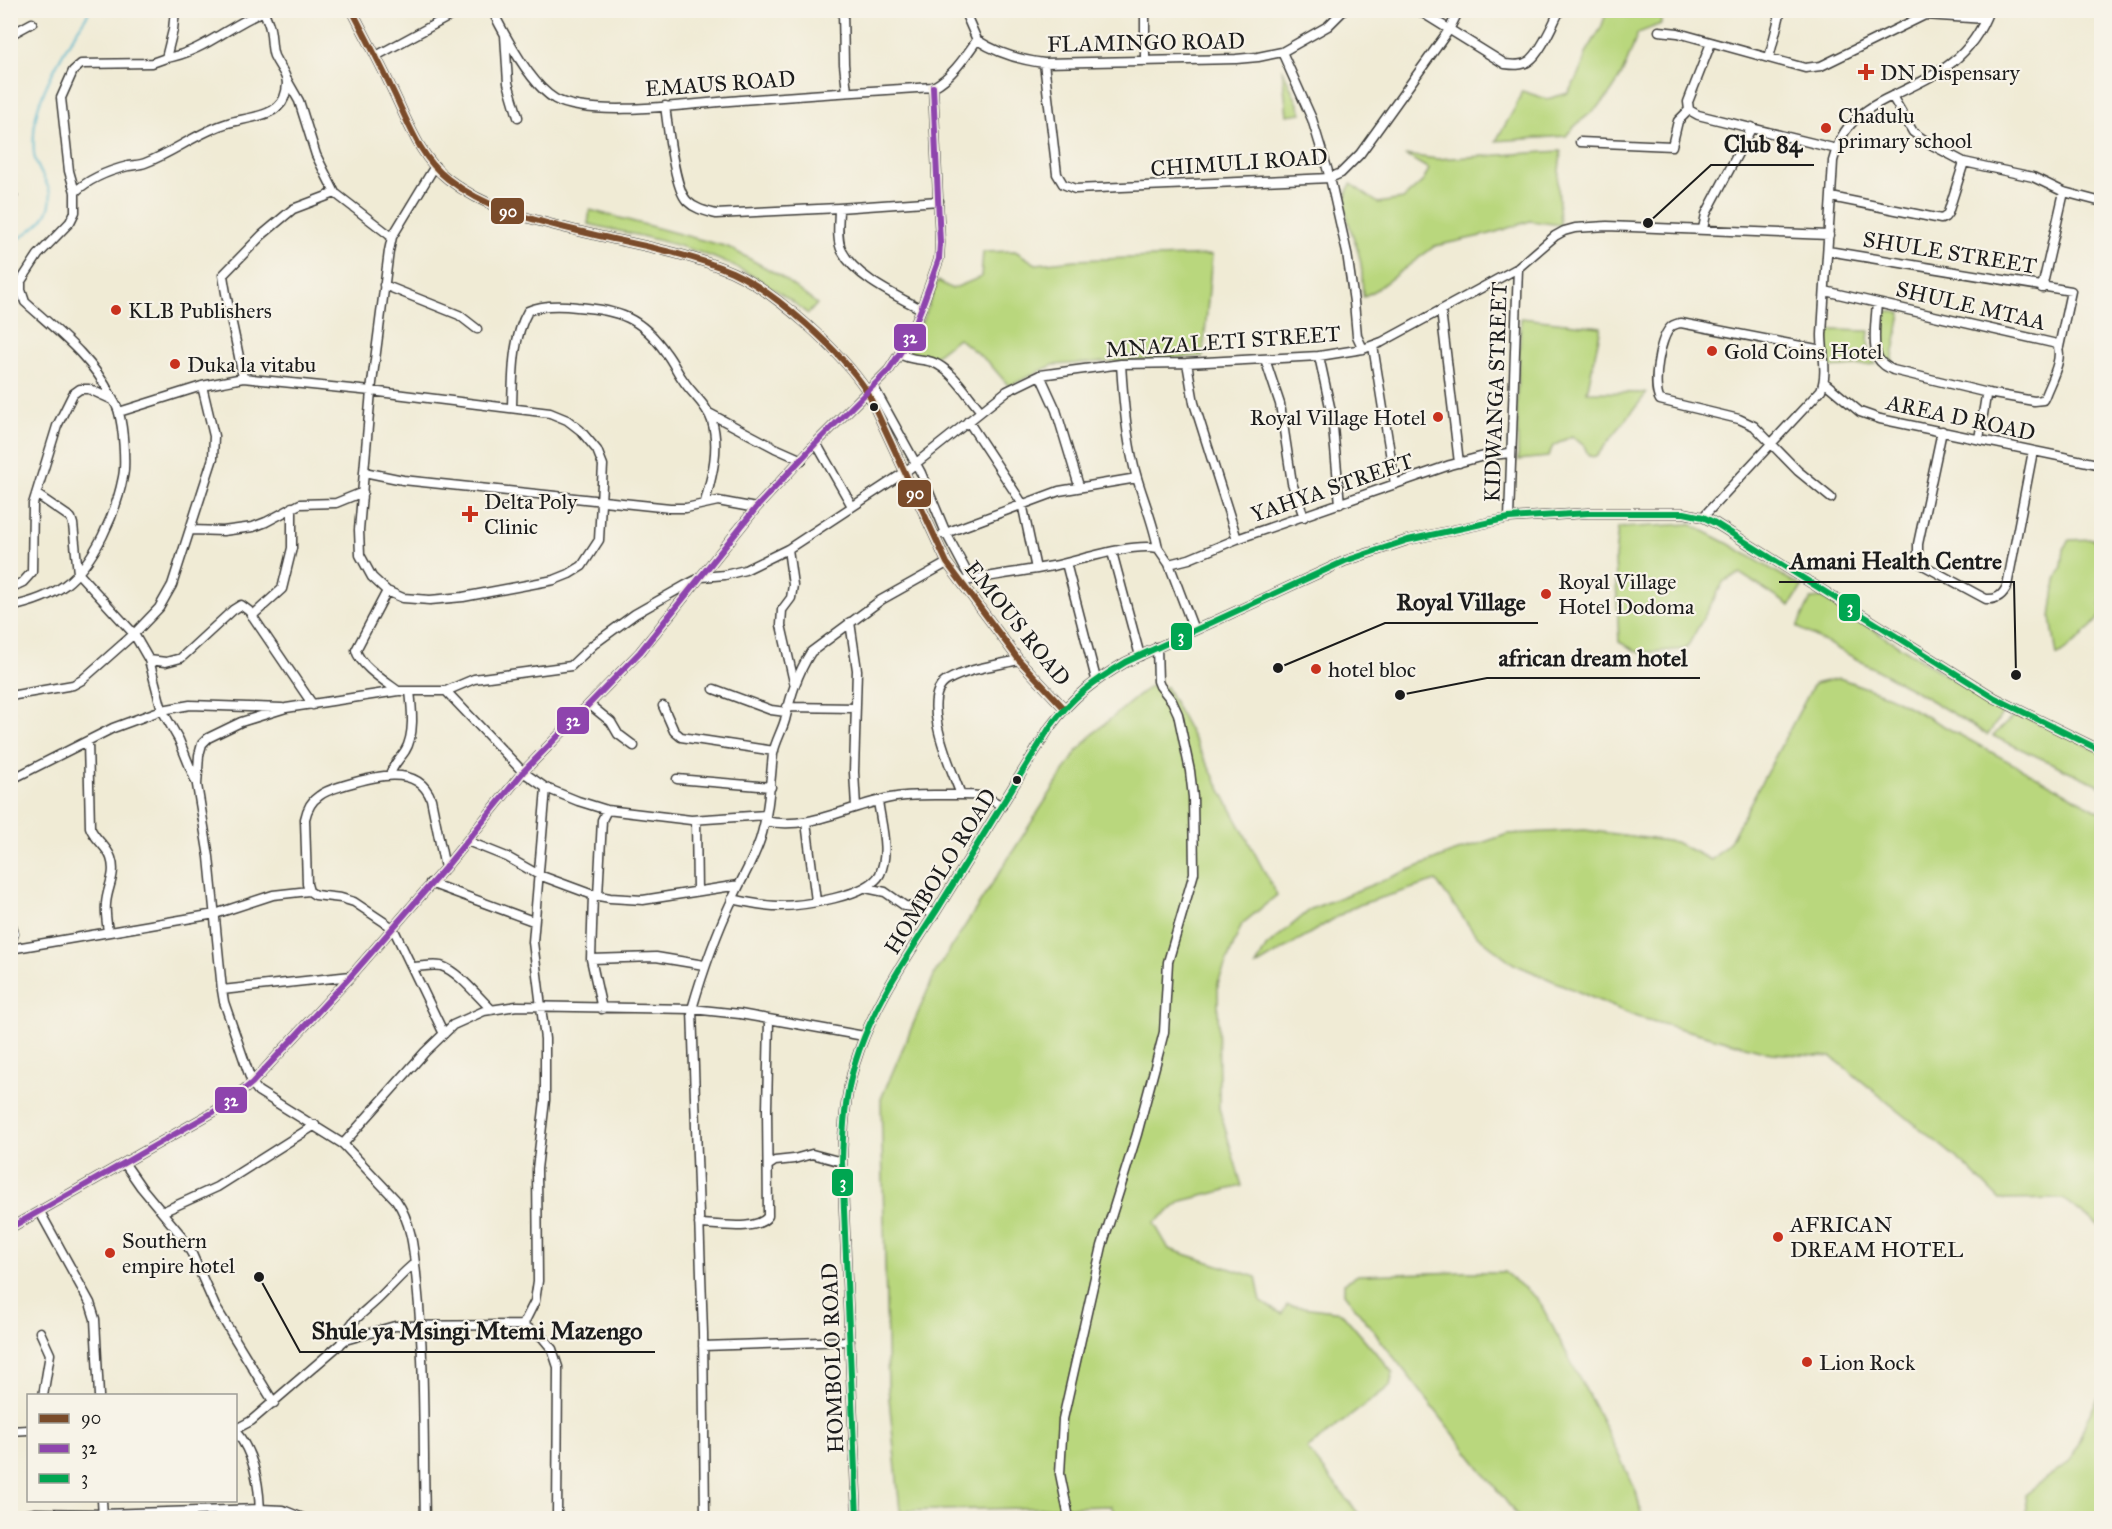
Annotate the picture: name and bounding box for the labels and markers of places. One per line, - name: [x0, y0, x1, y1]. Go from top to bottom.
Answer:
- place label: DN Dispensary: [1880, 59, 2021, 86]
- marker: DN Dispensary: [1857, 63, 1875, 81]
- place label: Chadulu primary school: [1837, 102, 1972, 154]
- marker: Chadulu primary school: [1819, 121, 1833, 135]
- callout: Club 84: [1711, 123, 1814, 165]
- place label: KLB Publishers: [128, 297, 272, 324]
- marker: KLB Publishers: [109, 303, 123, 317]
- place label: Gold Coins Hotel: [1724, 338, 1883, 365]
- marker: Gold Coins Hotel: [1705, 344, 1719, 358]
- place label: Duka la vitabu: [187, 351, 317, 378]
- marker: Duka la vitabu: [168, 357, 182, 371]
- unlabelled marker: [868, 401, 880, 413]
- place label: Royal Village Hotel: [1250, 404, 1426, 431]
- marker: Royal Village Hotel: [1431, 410, 1445, 424]
- place label: Delta Poly Clinic: [484, 488, 578, 540]
- marker: Delta Poly Clinic: [461, 505, 479, 523]
- callout: Amani Health Centre: [1779, 540, 2014, 582]
- place label: Royal Village Hotel Dodoma: [1558, 568, 1695, 620]
- callout: Royal Village: [1385, 581, 1538, 623]
- marker: Royal Village Hotel Dodoma: [1539, 587, 1553, 601]
- callout: african dream hotel: [1487, 636, 1700, 678]
- place label: hotel bloc: [1328, 656, 1416, 683]
- marker: hotel bloc: [1309, 662, 1323, 676]
- unlabelled marker: [1011, 774, 1023, 786]
- place label: AFRICAN DREAM HOTEL: [1789, 1211, 1963, 1263]
- place label: Southern empire hotel: [122, 1227, 235, 1279]
- marker: AFRICAN DREAM HOTEL: [1771, 1230, 1785, 1244]
- marker: Southern empire hotel: [103, 1246, 117, 1260]
- callout: Shule ya Msingi Mtemi Mazengo: [300, 1310, 655, 1352]
- place label: Lion Rock: [1819, 1349, 1916, 1376]
- marker: Lion Rock: [1800, 1355, 1814, 1369]

